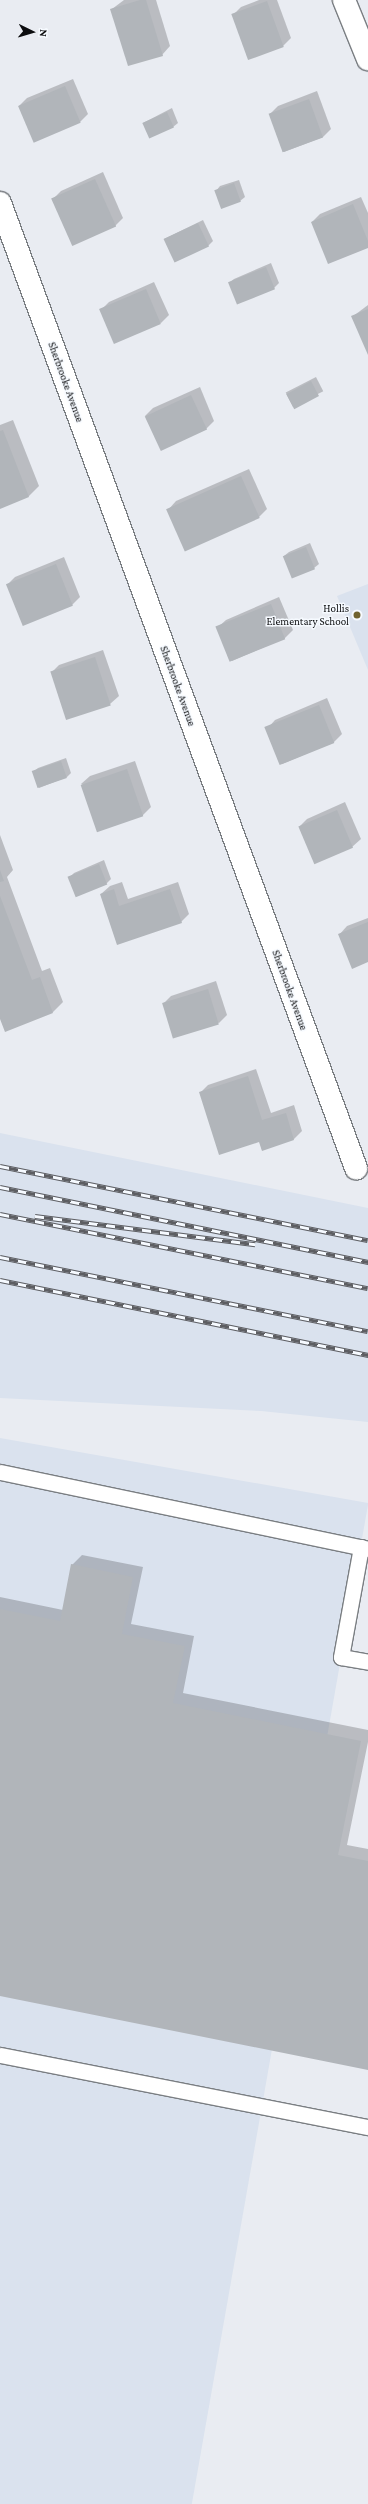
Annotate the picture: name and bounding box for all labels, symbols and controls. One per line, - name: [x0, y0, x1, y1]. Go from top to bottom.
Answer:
- north arrow: [12, 12, 52, 52]
- text: N: [38, 29, 50, 37]
- street label: Sherbrooke Avenue: [45, 340, 87, 424]
- place label: Hollis Elementary School: [267, 602, 349, 628]
- marker: Hollis Elementary School: [352, 610, 362, 620]
- street label: Sherbrooke Avenue: [157, 644, 199, 728]
- street label: Sherbrooke Avenue: [269, 948, 311, 1032]

